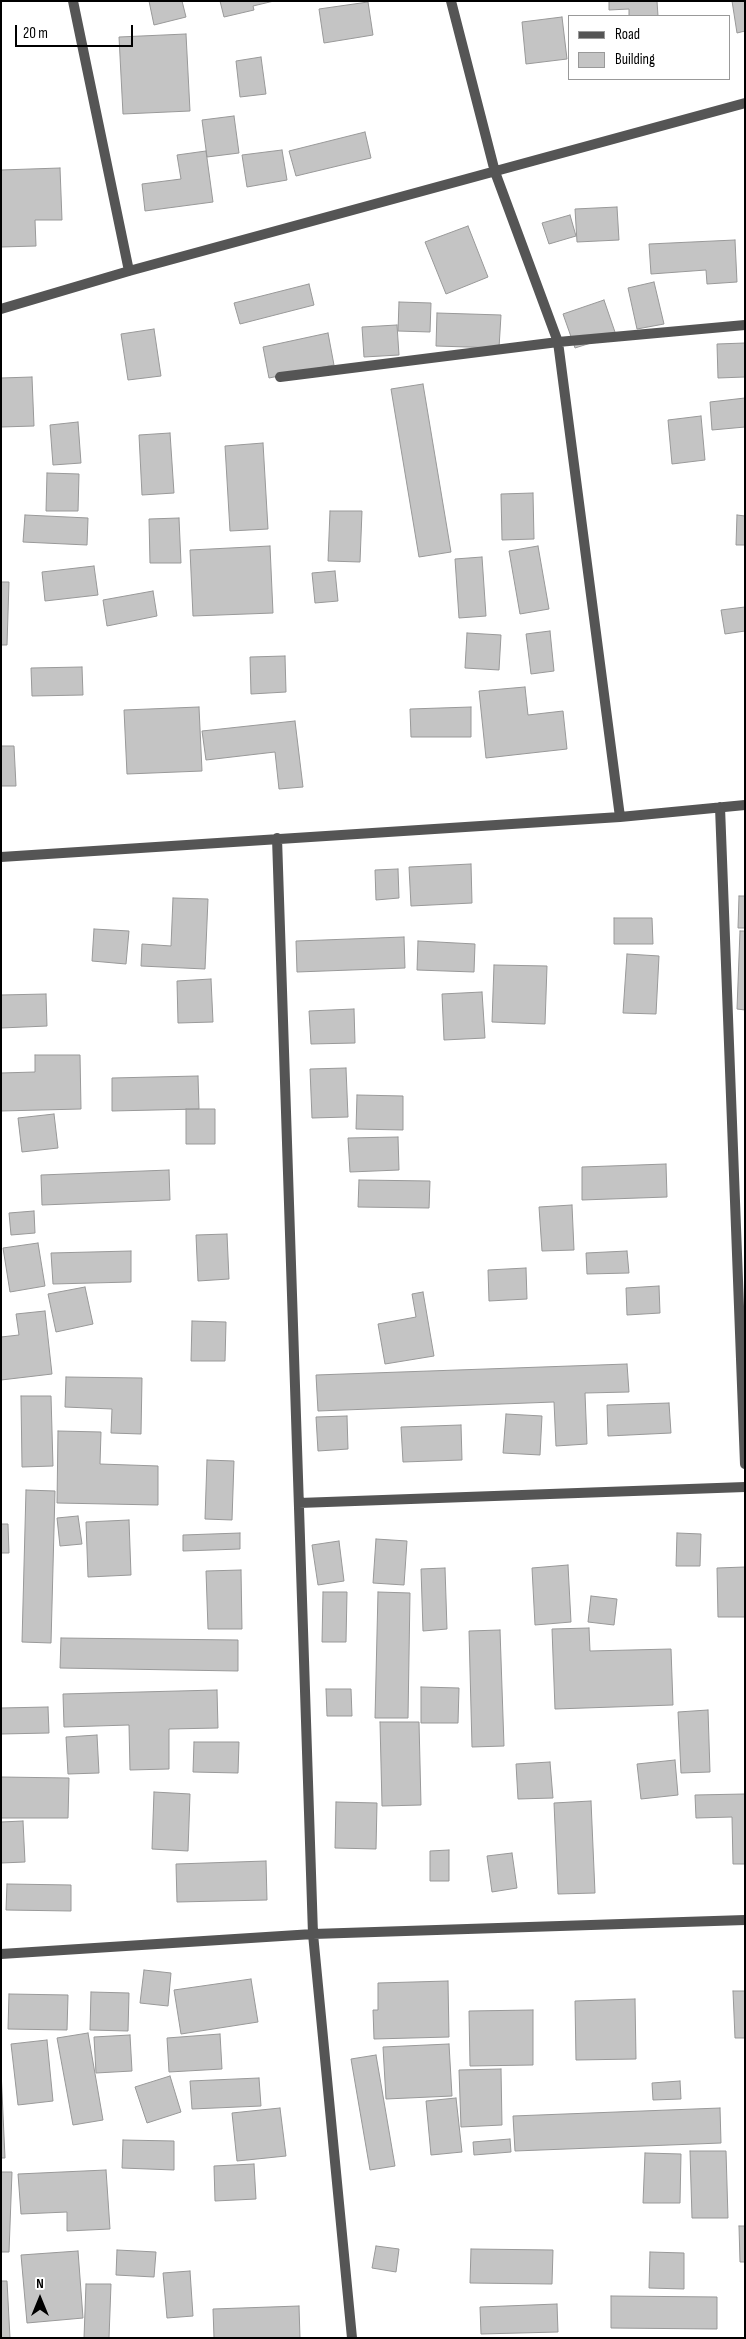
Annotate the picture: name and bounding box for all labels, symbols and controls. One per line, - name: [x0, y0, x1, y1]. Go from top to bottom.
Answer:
- scale bar: [18, 15, 135, 47]
- legend: [568, 15, 731, 80]
- text: 20 m: [23, 24, 48, 43]
- text: Road: [615, 25, 640, 44]
- text: Building: [615, 50, 655, 69]
- north arrow: [15, 2274, 65, 2324]
- text: N: [36, 2275, 44, 2292]

